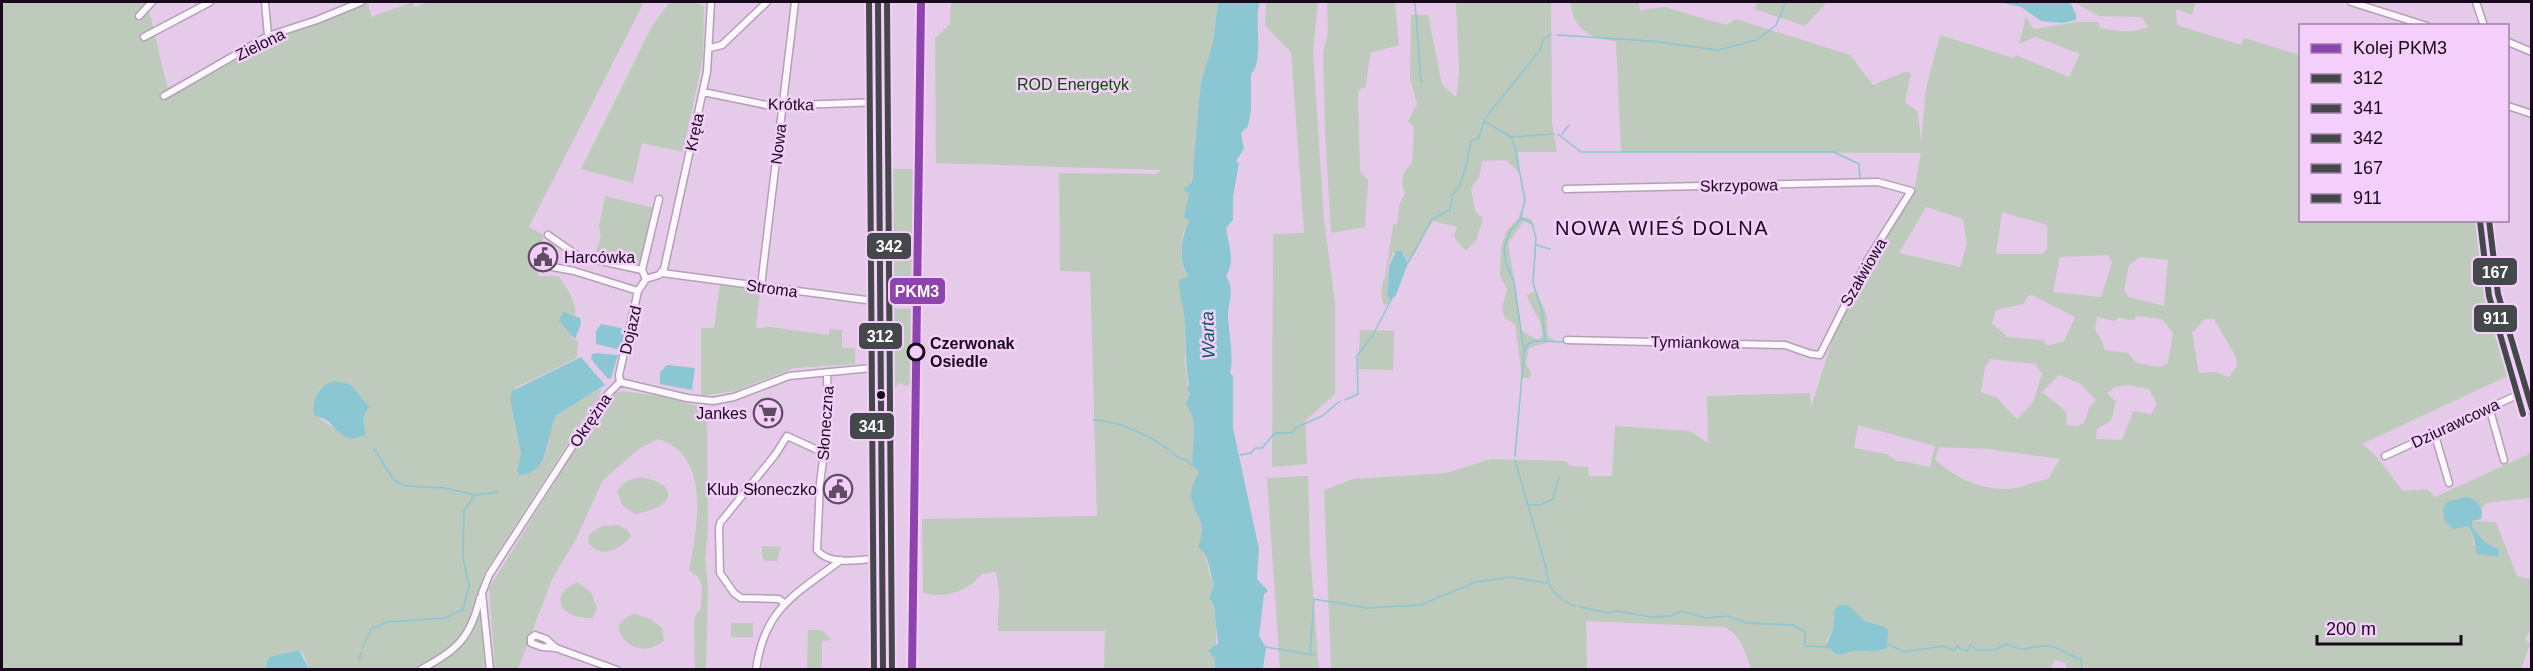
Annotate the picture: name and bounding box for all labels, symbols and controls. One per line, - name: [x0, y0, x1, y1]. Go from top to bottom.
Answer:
- legend: [2299, 24, 2509, 222]
- street label: Zielona: [233, 25, 288, 64]
- text: Kolej PKM3: [2353, 38, 2447, 58]
- text: 312: [2353, 68, 2383, 88]
- park label: ROD Energetyk: [1017, 76, 1130, 93]
- street label: Krótka: [768, 96, 814, 113]
- text: 341: [2353, 98, 2383, 118]
- street label: Kręta: [682, 112, 707, 153]
- street label: Nowa: [768, 123, 789, 165]
- text: 342: [2353, 128, 2383, 148]
- text: 167: [2353, 158, 2383, 178]
- street label: Skrzypowa: [1700, 176, 1778, 195]
- text: 911: [2353, 188, 2382, 208]
- district label: NOWA WIEŚ DOLNA: [1555, 216, 1769, 239]
- line badge: 342: [866, 232, 912, 260]
- street label: Szałwiowa: [1837, 235, 1890, 309]
- text: 342: [876, 238, 902, 255]
- public building icon: Harcówka: [527, 241, 559, 273]
- place label: Harcówka: [564, 249, 635, 266]
- line badge: 167: [2472, 257, 2518, 286]
- text: 167: [2482, 264, 2508, 281]
- street label: Stroma: [745, 276, 799, 301]
- line badge: PKM3: [889, 277, 946, 305]
- text: PKM3: [895, 283, 939, 300]
- street label: Dojazd: [617, 304, 644, 356]
- line badge: 911: [2473, 304, 2518, 333]
- text: 911: [2483, 310, 2509, 327]
- water label: Warta: [1197, 311, 1219, 359]
- line badge: 312: [858, 322, 903, 350]
- text: 312: [867, 328, 893, 345]
- street label: Tymiankowa: [1650, 333, 1740, 352]
- place label: Czerwonak Osiedle: [930, 335, 1015, 370]
- marker: Czerwonak Osiedle: [907, 343, 925, 361]
- street label: Słoneczna: [814, 385, 837, 461]
- unlabelled marker: [875, 389, 887, 401]
- street label: Okrężna: [566, 390, 614, 450]
- street label: Dziurawcowa: [2409, 396, 2502, 451]
- supermarket icon: Jankes: [752, 397, 784, 429]
- place label: Jankes: [696, 405, 747, 422]
- line badge: 341: [849, 412, 895, 440]
- text: 341: [859, 418, 885, 435]
- public building icon: Klub Słoneczko: [822, 473, 854, 505]
- place label: Klub Słoneczko: [707, 481, 817, 498]
- scale bar: [2317, 608, 2461, 646]
- text: 200 m: [2326, 619, 2376, 639]

